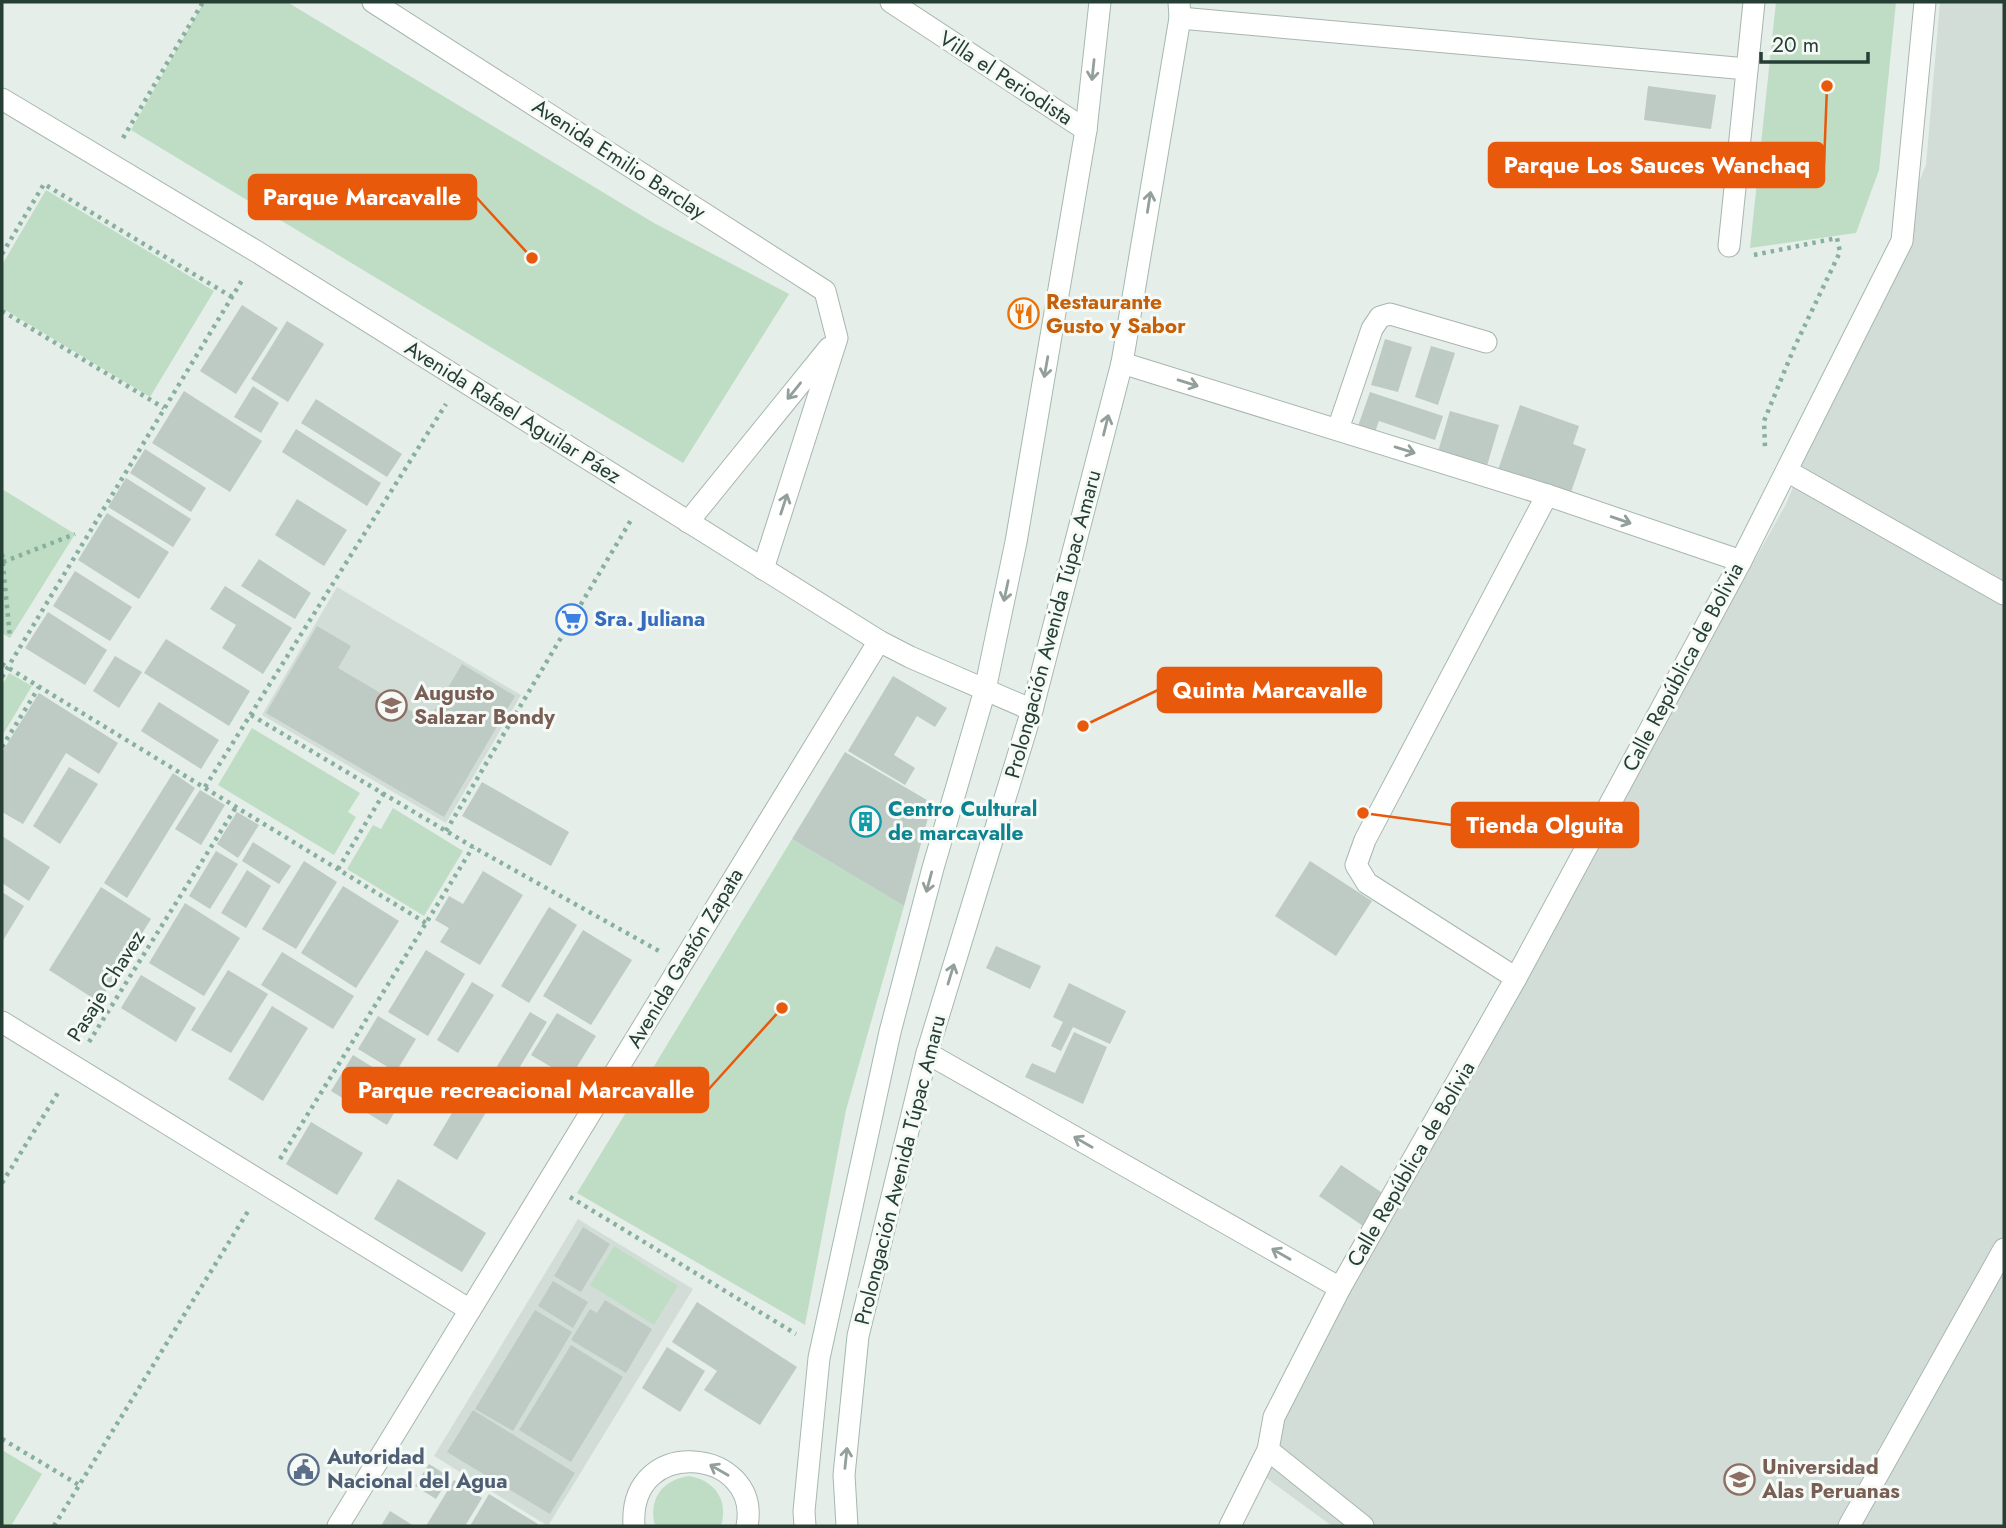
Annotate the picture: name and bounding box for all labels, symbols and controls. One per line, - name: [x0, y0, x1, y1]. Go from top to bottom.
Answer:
- scale bar: [1761, 21, 1868, 65]
- street label: Villa el Periodista: [933, 23, 1079, 133]
- text: 20 m: [1772, 30, 1819, 60]
- one-way arrow: [1086, 58, 1099, 80]
- street label: Avenida Emilio Barclay: [526, 92, 712, 227]
- callout: Parque Los Sauces Wanchaq: [1489, 143, 1824, 187]
- text: Parque Los Sauces Wanchaq: [1504, 148, 1810, 182]
- callout: Parque Marcavalle: [249, 175, 476, 219]
- text: Parque Marcavalle: [263, 180, 461, 214]
- one-way arrow: [1143, 191, 1156, 213]
- place label: Restaurante Gusto y Sabor: [1046, 287, 1186, 341]
- restaurant icon: Restaurante Gusto y Sabor: [1006, 297, 1040, 331]
- street label: Avenida Rafael Aguilar Páez: [399, 333, 627, 491]
- one-way arrow: [1039, 355, 1052, 378]
- one-way arrow: [1176, 377, 1198, 390]
- one-way arrow: [786, 382, 801, 400]
- one-way arrow: [1100, 414, 1113, 437]
- one-way arrow: [1394, 444, 1416, 457]
- street label: Prolongación Avenida Túpac Amaru: [997, 466, 1109, 782]
- one-way arrow: [778, 493, 791, 515]
- one-way arrow: [1610, 515, 1632, 527]
- street label: Calle República de Bolivia: [1615, 557, 1751, 777]
- one-way arrow: [998, 579, 1012, 602]
- supermarket icon: Sra. Juliana: [554, 602, 588, 636]
- place label: Sra. Juliana: [594, 604, 705, 634]
- callout: Quinta Marcavalle: [1158, 668, 1381, 712]
- text: Quinta Marcavalle: [1172, 673, 1368, 707]
- place label: Augusto Salazar Bondy: [413, 678, 556, 732]
- school or university icon: Augusto Salazar Bondy: [374, 688, 408, 722]
- place label: Centro Cultural de marcavalle: [888, 794, 1037, 848]
- callout: Tienda Olguita: [1452, 803, 1638, 847]
- building icon: Centro Cultural de marcavalle: [848, 804, 882, 838]
- text: Tienda Olguita: [1466, 808, 1624, 842]
- street label: Avenida Gastón Zapata: [619, 862, 751, 1054]
- one-way arrow: [922, 871, 935, 893]
- street label: Pasaje Chavez: [60, 924, 152, 1048]
- one-way arrow: [946, 963, 959, 985]
- street label: Prolongación Avenida Túpac Amaru: [847, 1012, 953, 1328]
- street label: Calle República de Bolivia: [1340, 1056, 1482, 1272]
- callout: Parque recreacional Marcavalle: [343, 1068, 708, 1112]
- text: Parque recreacional Marcavalle: [358, 1073, 694, 1107]
- one-way arrow: [1074, 1135, 1094, 1149]
- one-way arrow: [1271, 1247, 1291, 1261]
- place label: Autoridad Nacional del Agua: [326, 1442, 508, 1496]
- one-way arrow: [840, 1447, 853, 1470]
- public building icon: Autoridad Nacional del Agua: [287, 1452, 321, 1486]
- place label: Universidad Alas Peruanas: [1761, 1452, 1900, 1506]
- school or university icon: Universidad Alas Peruanas: [1722, 1462, 1756, 1496]
- one-way arrow: [709, 1463, 729, 1477]

